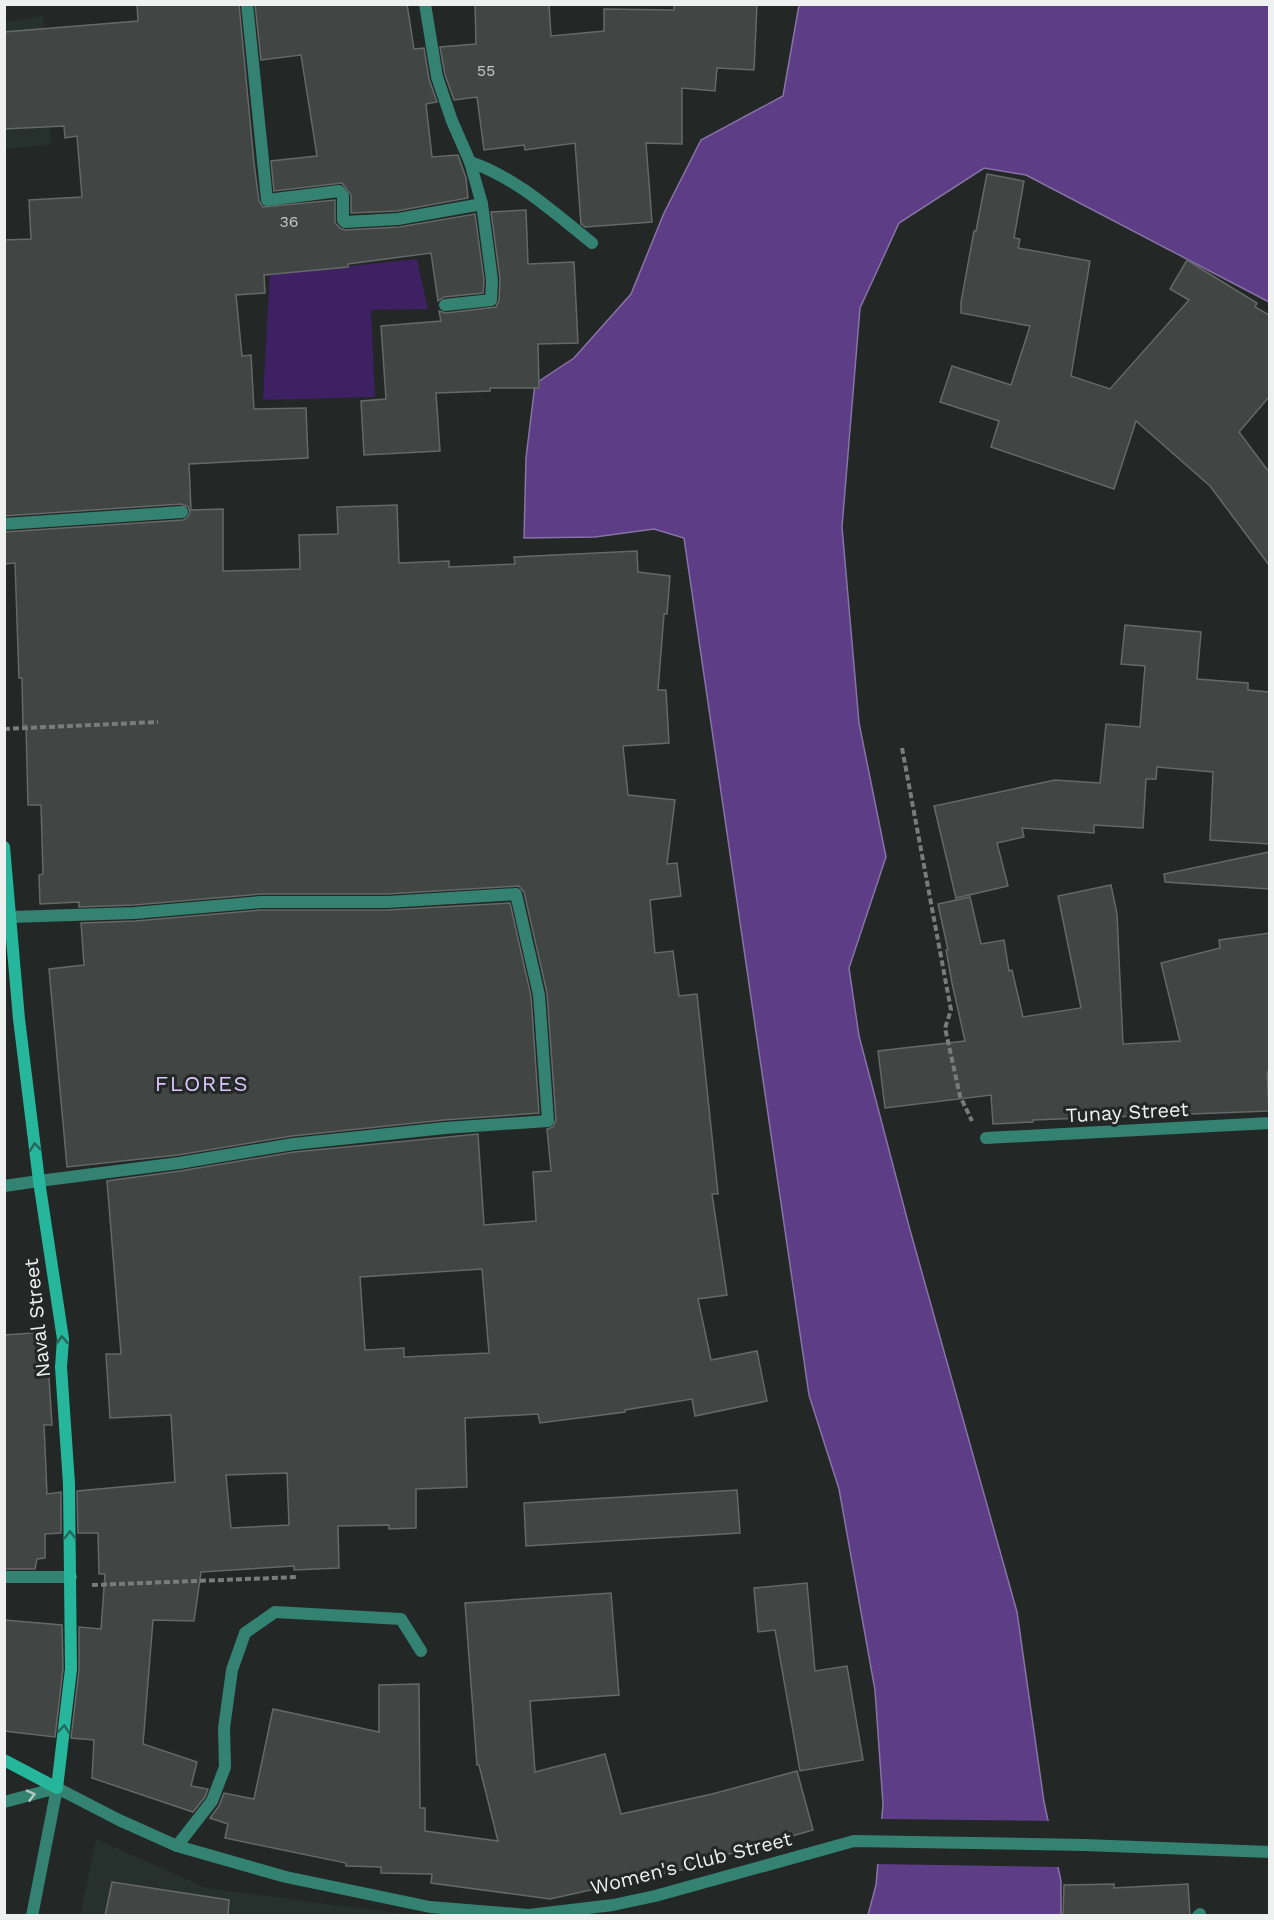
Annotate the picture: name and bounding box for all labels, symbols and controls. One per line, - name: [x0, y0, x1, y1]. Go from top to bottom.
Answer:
- house number: 55: [477, 61, 495, 80]
- house number: 36: [279, 212, 299, 231]
- district label: FLORES: [155, 1071, 249, 1096]
- street label: Tunay Street: [1065, 1097, 1190, 1127]
- one-way arrow: [29, 1143, 42, 1152]
- street label: Naval Street: [19, 1257, 55, 1379]
- one-way arrow: [55, 1336, 68, 1345]
- one-way arrow: [64, 1530, 76, 1539]
- one-way arrow: [57, 1725, 70, 1734]
- one-way arrow: [25, 1790, 36, 1802]
- street label: Women's Club Street: [588, 1826, 795, 1900]

